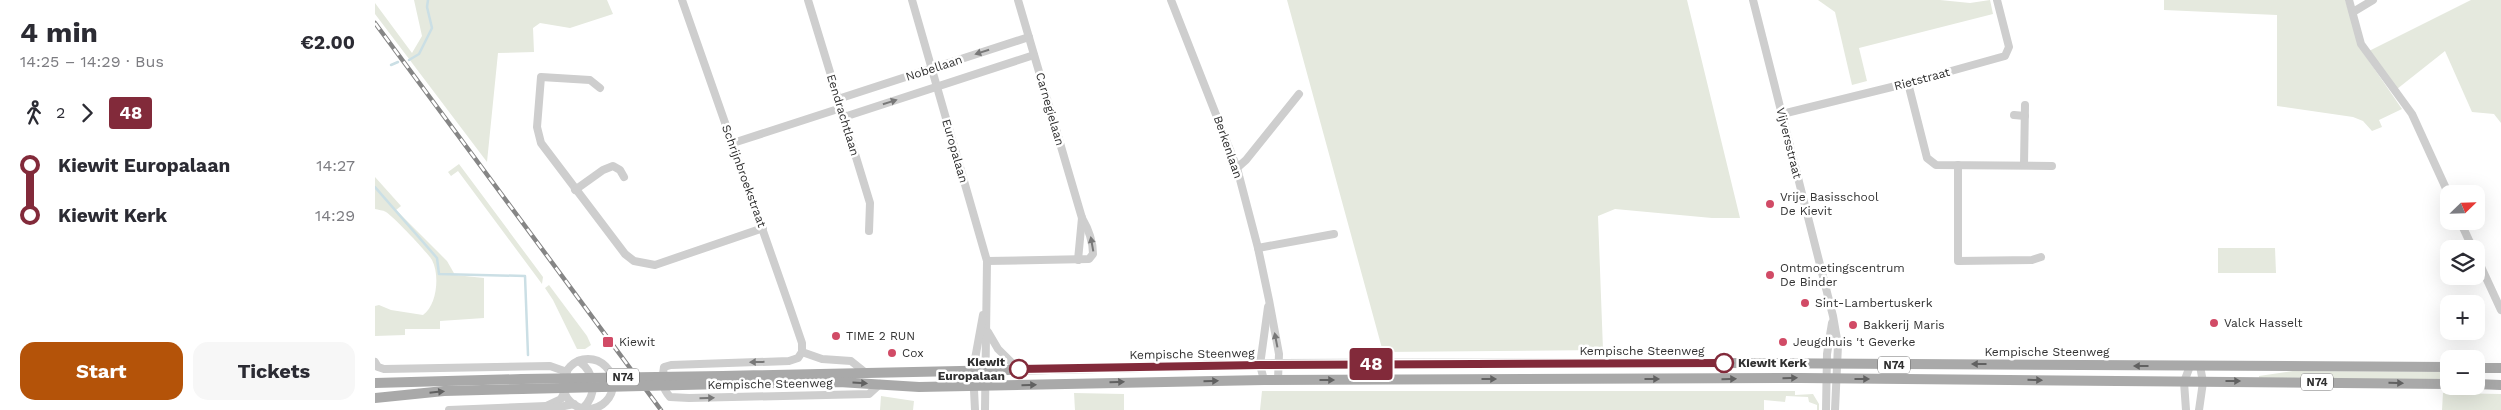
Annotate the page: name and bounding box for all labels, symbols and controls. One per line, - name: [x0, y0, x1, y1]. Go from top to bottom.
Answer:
- text: 4 min: [20, 16, 98, 49]
- text: €2.00: [301, 31, 355, 54]
- one-way arrow: [975, 49, 990, 56]
- text: 14:25 – 14:29 · Bus: [20, 52, 164, 71]
- street label: Nobellaan: [904, 52, 964, 84]
- street label: Rietstraat: [1892, 65, 1952, 93]
- street label: Carnegielaan: [1033, 71, 1067, 147]
- street label: Eendrachtlaan: [824, 72, 862, 158]
- one-way arrow: [883, 97, 898, 105]
- icon: walk: [20, 99, 48, 127]
- icon: forward: [73, 99, 101, 127]
- text: 48: [119, 102, 142, 123]
- text: 2: [56, 103, 65, 122]
- street label: Vijversstraat: [1773, 106, 1805, 180]
- street label: Berkenlaan: [1211, 114, 1245, 180]
- street label: Europalaan: [939, 117, 971, 185]
- street label: Schrijnbroekstraat: [719, 123, 769, 229]
- text: Kiewit Europalaan: [58, 154, 230, 177]
- text: 14:27: [316, 156, 355, 175]
- north arrow: [2440, 185, 2485, 230]
- map controls: [2440, 185, 2485, 395]
- place label: Vrije Basisschool De Kievit: [1780, 190, 1879, 218]
- marker: Vrije Basisschool De Kievit: [1764, 198, 1776, 210]
- text: Kiewit Kerk: [58, 204, 167, 227]
- text: 14:29: [315, 206, 355, 225]
- one-way arrow: [1087, 236, 1095, 252]
- button: layers: [2440, 240, 2485, 285]
- place label: Ontmoetingscentrum De Binder: [1780, 261, 1905, 289]
- marker: Ontmoetingscentrum De Binder: [1764, 269, 1776, 281]
- button: +: [2440, 295, 2485, 340]
- place label: Sint-Lambertuskerk: [1815, 296, 1933, 310]
- marker: Sint-Lambertuskerk: [1799, 297, 1811, 309]
- place label: Valck Hasselt: [2224, 316, 2302, 330]
- marker: Valck Hasselt: [2208, 317, 2220, 329]
- place label: Bakkerij Maris: [1863, 318, 1945, 332]
- marker: Bakkerij Maris: [1847, 319, 1859, 331]
- place label: TIME 2 RUN: [846, 329, 915, 343]
- marker: TIME 2 RUN: [830, 330, 842, 342]
- one-way arrow: [1272, 332, 1280, 348]
- marker: Kiewit: [601, 335, 615, 349]
- place label: Kiewit: [619, 335, 655, 349]
- place label: Jeugdhuis 't Geverke: [1793, 335, 1915, 349]
- marker: Jeugdhuis 't Geverke: [1777, 336, 1789, 348]
- button: Start: [20, 342, 183, 400]
- button: Tickets: [193, 342, 355, 400]
- street label: Kempische Steenweg: [1580, 344, 1705, 358]
- street label: Kempische Steenweg: [1985, 345, 2110, 359]
- place label: Cox: [902, 346, 924, 360]
- street label: Kempische Steenweg: [1129, 346, 1255, 362]
- marker: Cox: [886, 347, 898, 359]
- line badge: 48: [1349, 348, 1393, 380]
- button: −: [2440, 350, 2485, 395]
- text: 48: [1360, 353, 1382, 374]
- marker: Kiewit Kerk: [1714, 353, 1734, 373]
- place label: Kiewit Europalaan: [938, 355, 1006, 383]
- place label: Kiewit Kerk: [1738, 356, 1807, 370]
- road number: N74: [1878, 356, 1910, 374]
- one-way arrow: [749, 358, 765, 366]
- marker: Kiewit Europalaan: [1009, 359, 1029, 379]
- one-way arrow: [1971, 360, 1987, 368]
- one-way arrow: [2133, 362, 2149, 370]
- road number: N74: [607, 368, 639, 386]
- one-way arrow: [1782, 374, 1798, 382]
- road number: N74: [2301, 374, 2333, 391]
- one-way arrow: [1482, 375, 1498, 383]
- one-way arrow: [1644, 375, 1660, 383]
- one-way arrow: [1721, 375, 1737, 383]
- one-way arrow: [1855, 375, 1871, 383]
- street label: Kempische Steenweg: [707, 376, 833, 392]
- one-way arrow: [1319, 376, 1335, 384]
- one-way arrow: [2028, 376, 2044, 384]
- one-way arrow: [1204, 377, 1220, 385]
- one-way arrow: [1110, 378, 1126, 386]
- one-way arrow: [2225, 378, 2241, 386]
- one-way arrow: [2388, 379, 2404, 387]
- one-way arrow: [852, 380, 868, 388]
- one-way arrow: [1021, 381, 1037, 389]
- one-way arrow: [429, 388, 445, 396]
- one-way arrow: [699, 394, 715, 402]

